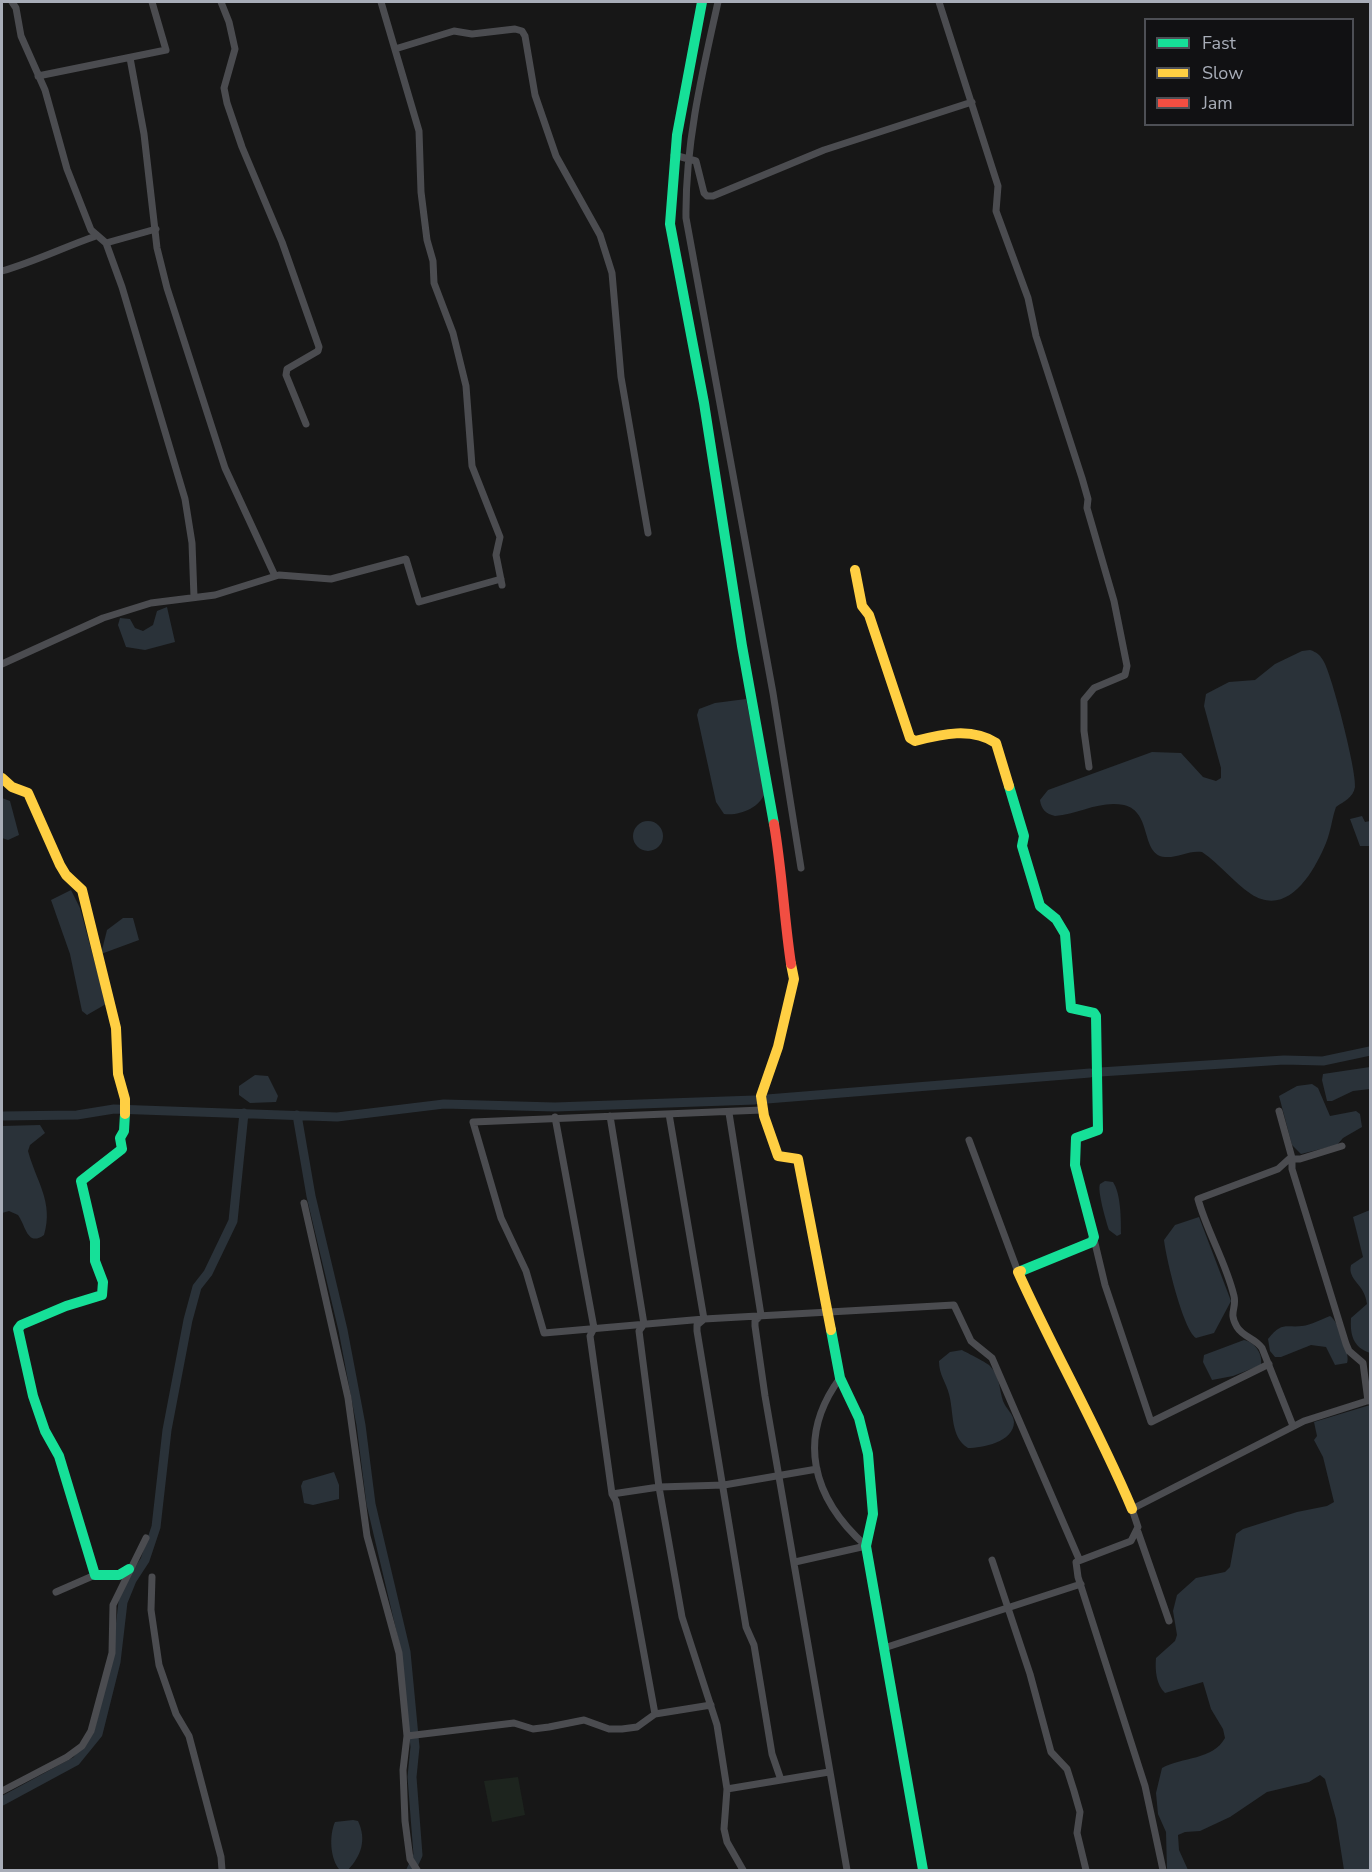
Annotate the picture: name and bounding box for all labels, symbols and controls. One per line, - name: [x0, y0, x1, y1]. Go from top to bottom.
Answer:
- legend: [1144, 18, 1354, 126]
- text: Fast: [1202, 31, 1236, 55]
- text: Slow: [1202, 61, 1243, 85]
- text: Jam: [1202, 91, 1233, 115]

